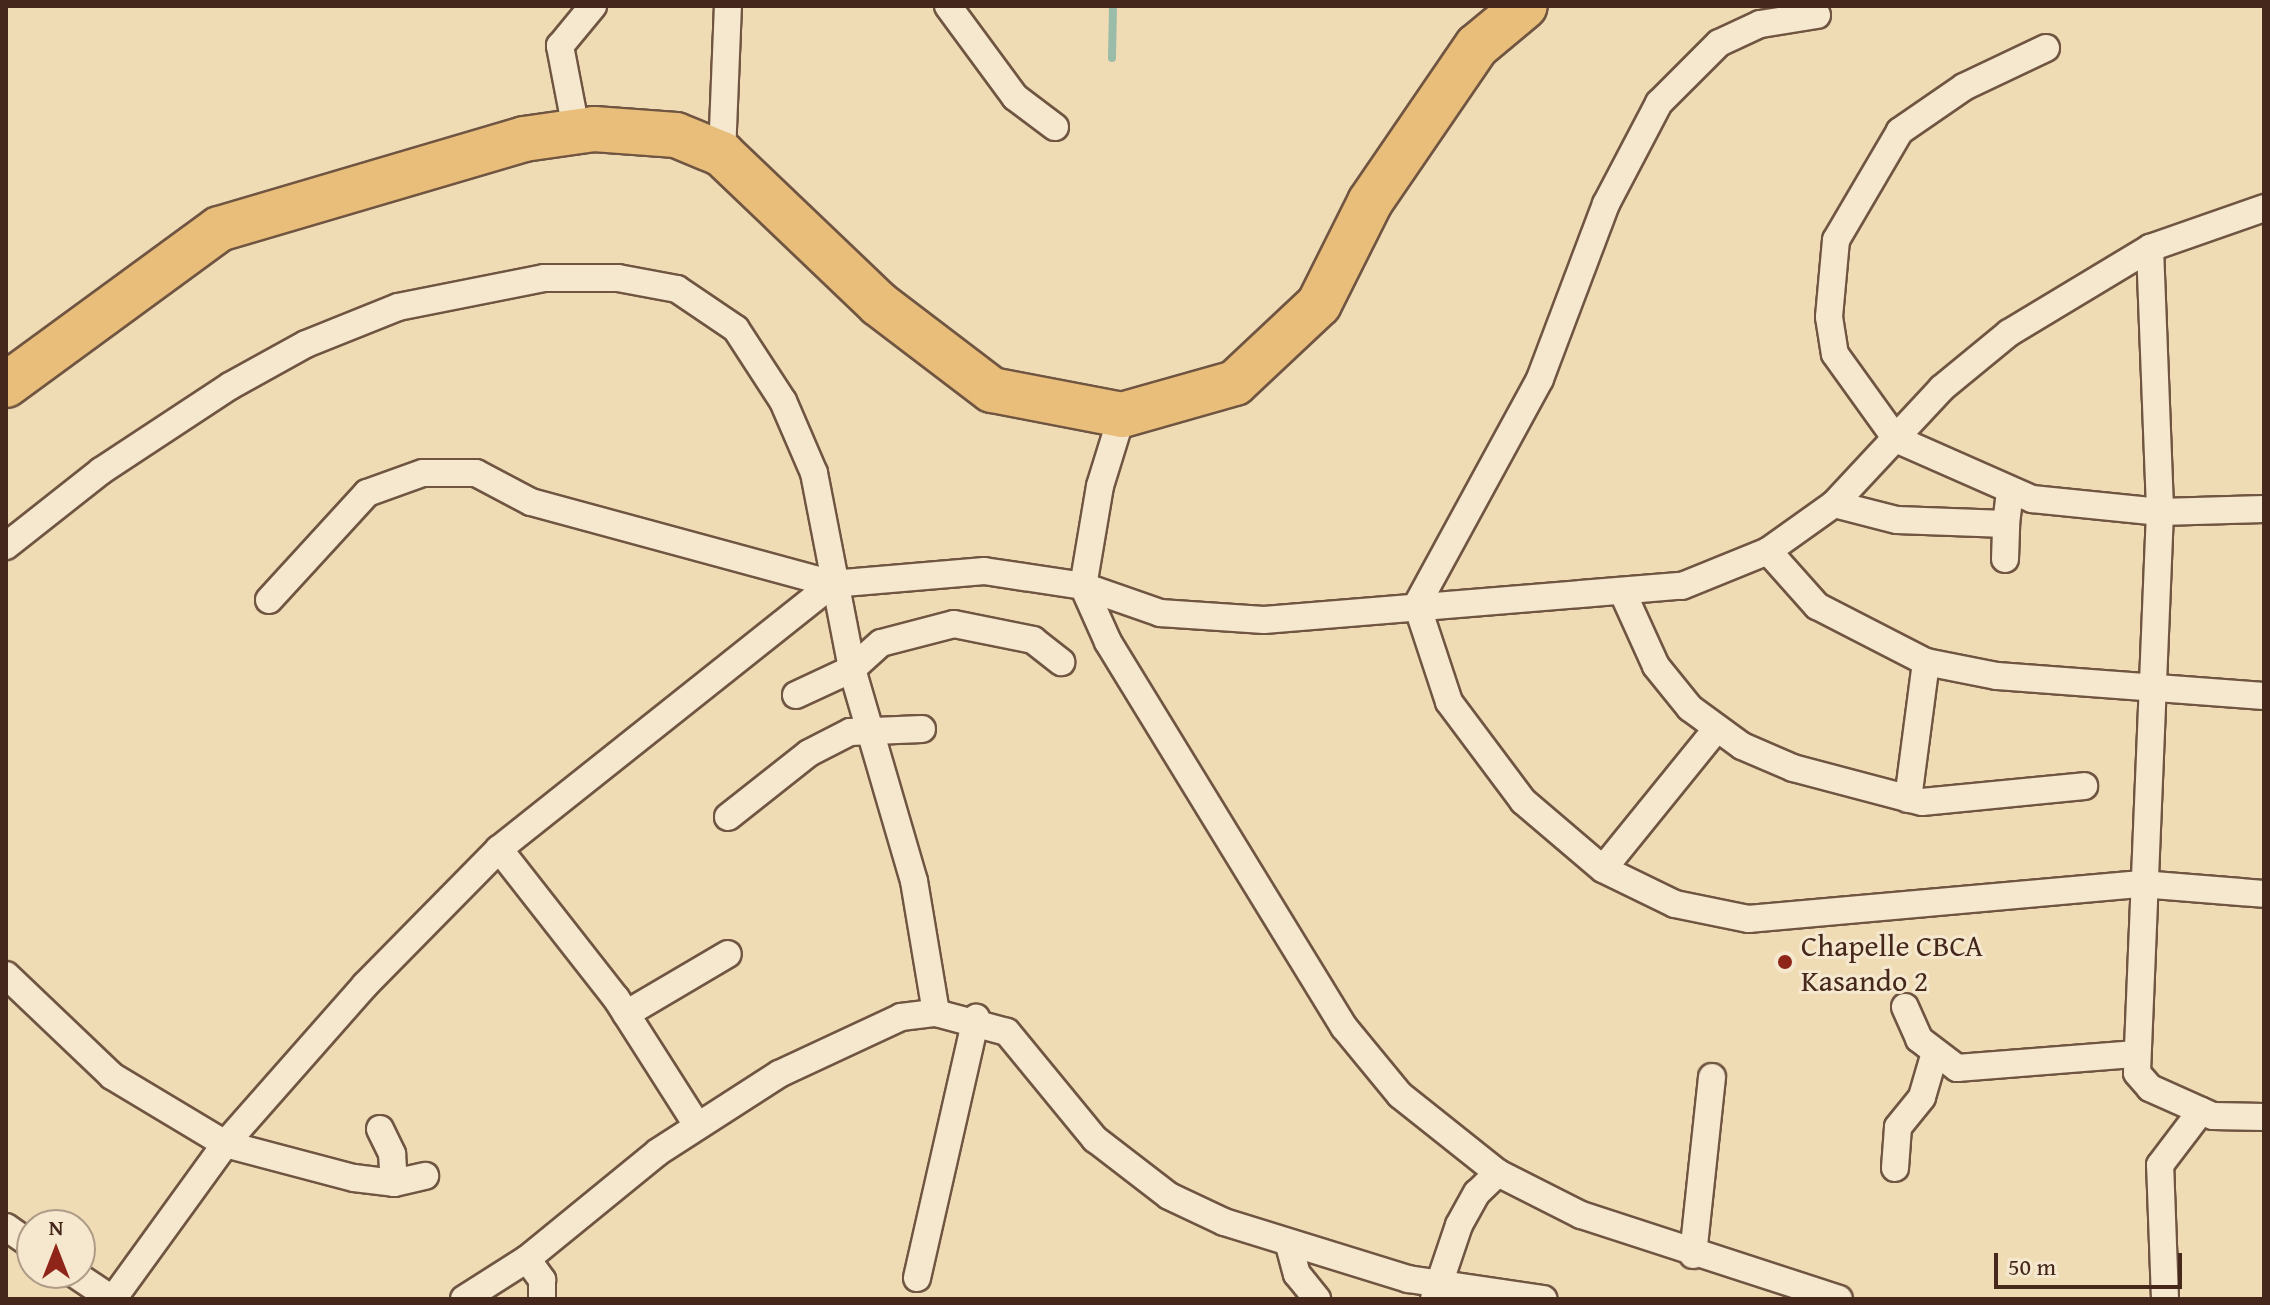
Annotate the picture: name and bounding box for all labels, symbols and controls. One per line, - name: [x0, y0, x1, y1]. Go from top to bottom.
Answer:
- place label: Chapelle CBCA Kasando 2: [1801, 927, 1983, 998]
- marker: Chapelle CBCA Kasando 2: [1776, 953, 1794, 971]
- north arrow: [16, 1209, 96, 1289]
- text: N: [49, 1211, 63, 1243]
- scale bar: [1998, 1237, 2186, 1287]
- text: 50 m: [2008, 1249, 2056, 1284]

